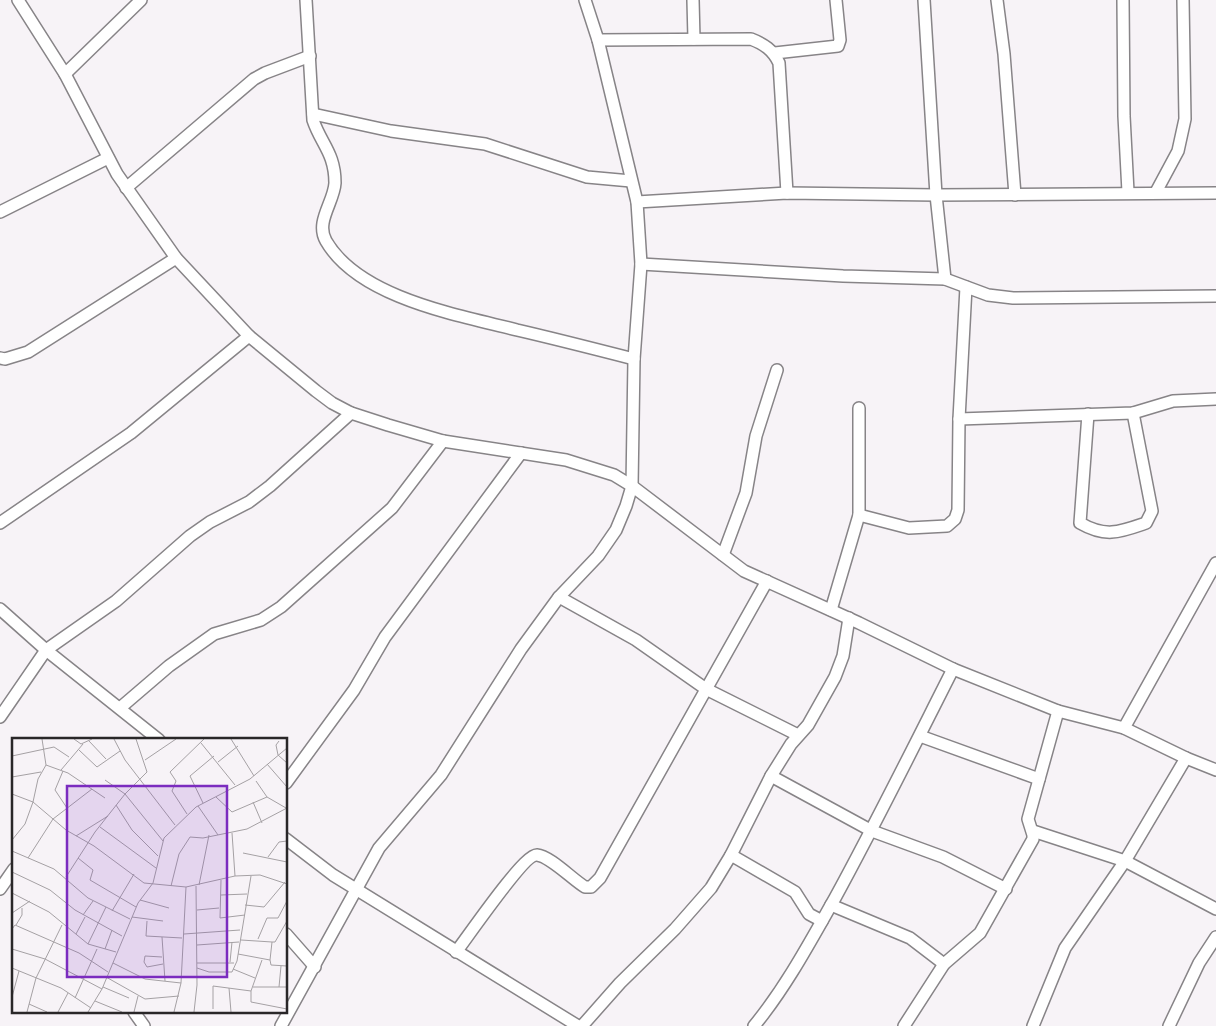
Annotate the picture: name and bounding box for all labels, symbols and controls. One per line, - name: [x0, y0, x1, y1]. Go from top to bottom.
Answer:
- inset map: [12, 738, 288, 1014]

